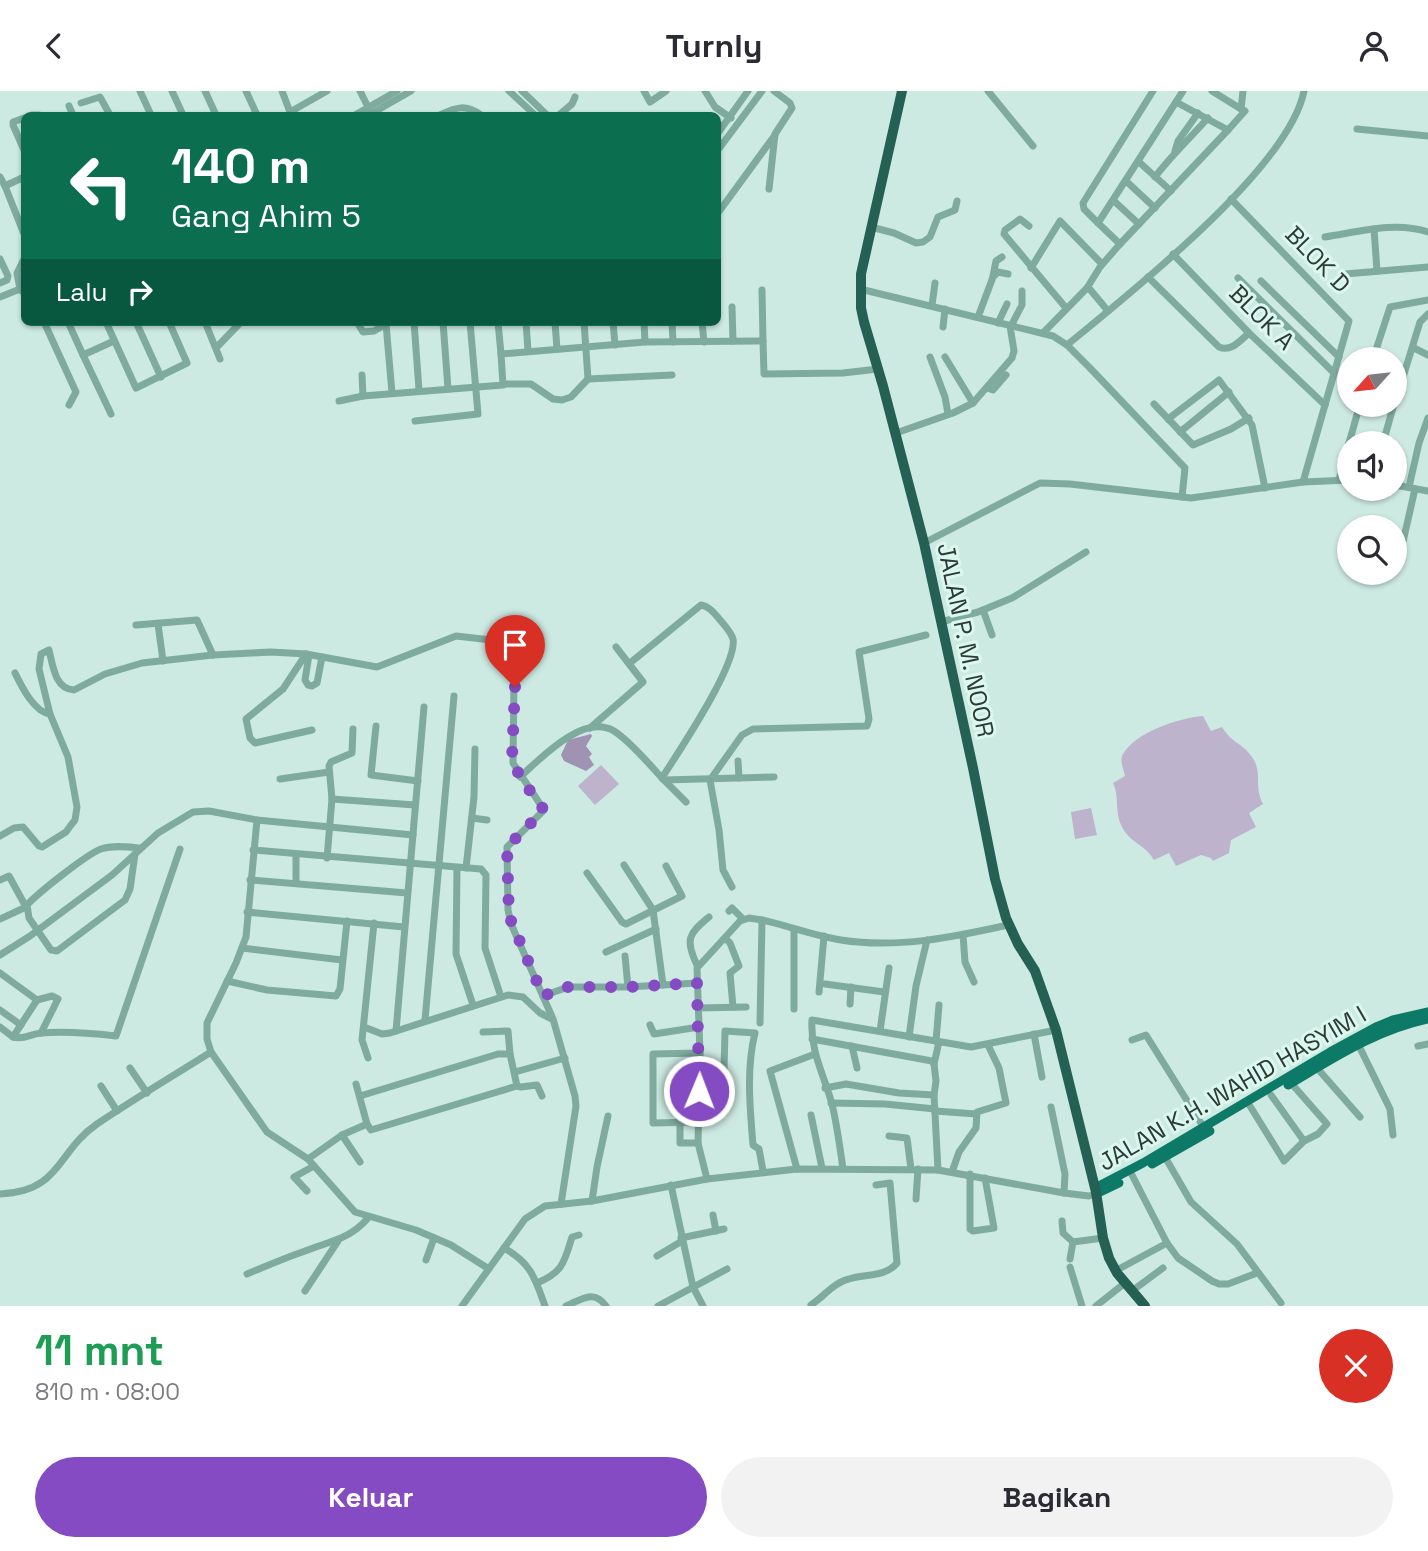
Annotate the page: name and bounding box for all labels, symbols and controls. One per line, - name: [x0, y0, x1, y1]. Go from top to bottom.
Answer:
- text: Turnly: [666, 26, 762, 66]
- icon: back: [35, 27, 73, 65]
- icon: person: [1355, 27, 1393, 65]
- text: 140 m: [171, 135, 310, 197]
- icon: left: [56, 140, 147, 231]
- text: Gang Ahim 5: [171, 196, 361, 236]
- street label: BLOK D: [1279, 219, 1357, 299]
- icon: right: [121, 273, 159, 311]
- text: Lalu: [56, 275, 107, 309]
- street label: BLOK A: [1223, 278, 1301, 356]
- north arrow: [1337, 347, 1407, 417]
- map controls: [1337, 347, 1407, 585]
- button: sound: [1337, 431, 1407, 501]
- button: search: [1337, 515, 1407, 585]
- street label: JALAN P. M. NOOR: [930, 540, 1002, 740]
- pin: [485, 615, 545, 687]
- icon: arrive: [496, 626, 534, 664]
- street label: JALAN K.H. WAHID HASYIM I: [1093, 999, 1371, 1177]
- position arrow: [662, 1054, 736, 1128]
- text: 11 mnt: [35, 1324, 164, 1377]
- button: close: [1319, 1329, 1393, 1403]
- text: 810 m · 08:00: [35, 1377, 180, 1407]
- button: Keluar: [35, 1457, 707, 1537]
- button: Bagikan: [721, 1457, 1393, 1537]

